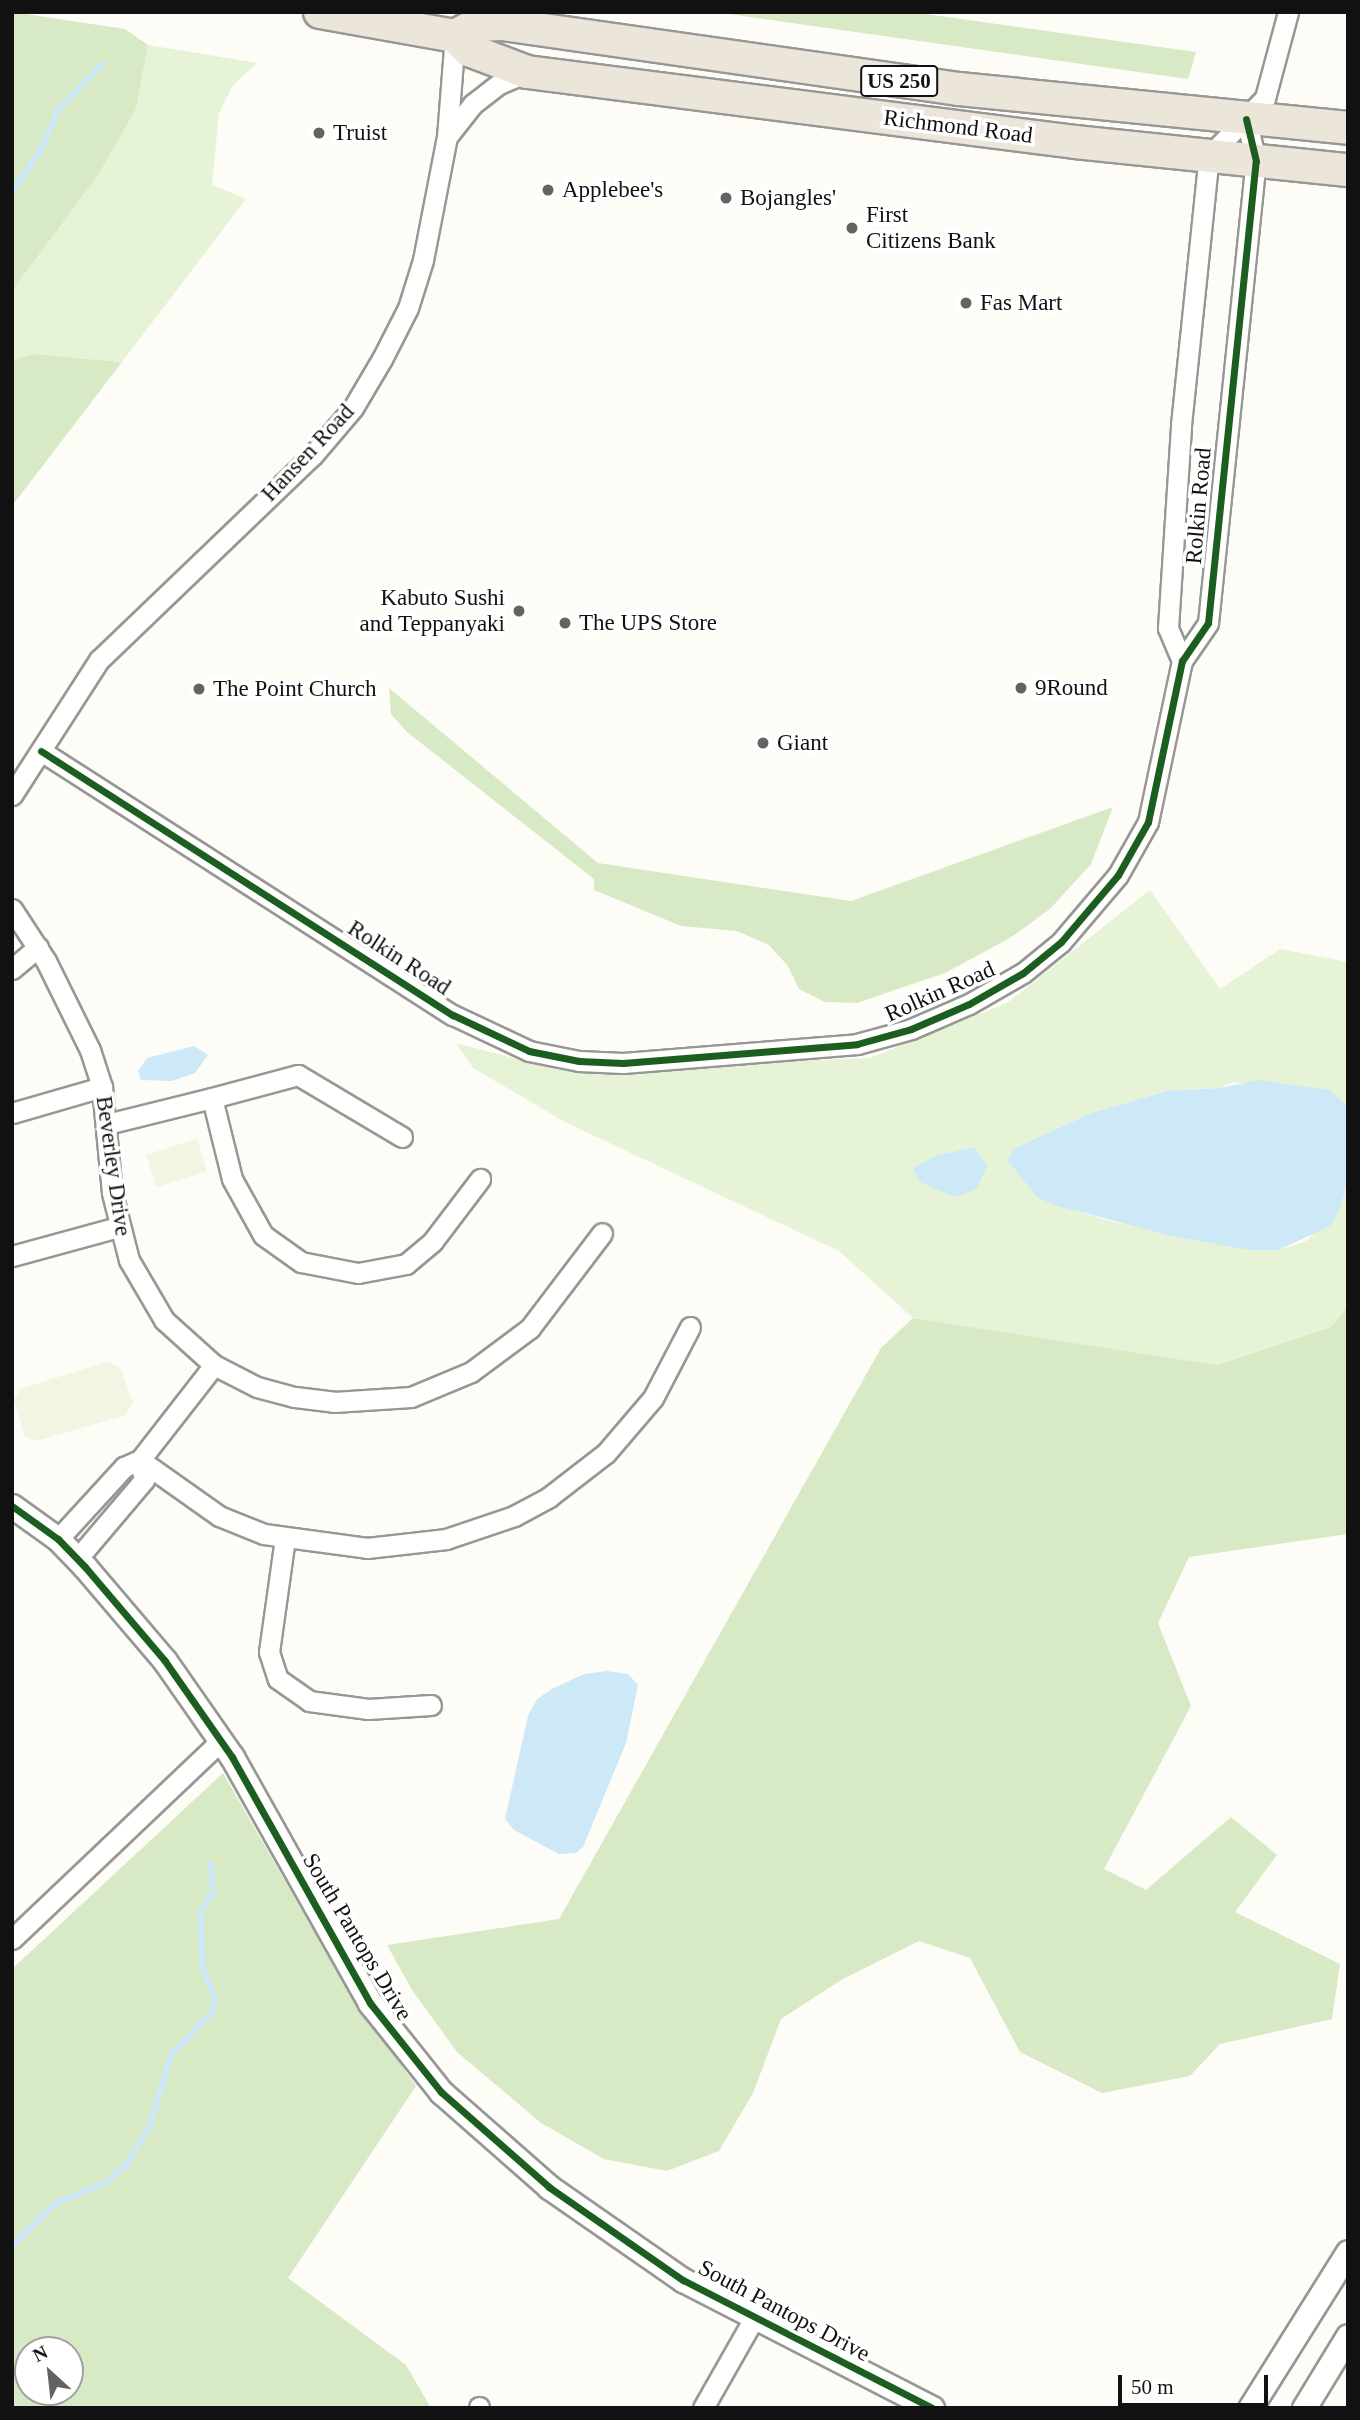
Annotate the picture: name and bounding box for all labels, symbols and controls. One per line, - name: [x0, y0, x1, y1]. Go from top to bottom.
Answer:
- road number: US 250: [859, 64, 939, 98]
- street label: Richmond Road: [882, 104, 1034, 150]
- place label: Truist: [333, 119, 387, 147]
- marker: Truist: [311, 125, 327, 141]
- place label: Applebee's: [562, 176, 663, 204]
- marker: Applebee's: [540, 182, 556, 198]
- place label: Bojangles': [740, 184, 836, 212]
- marker: Bojangles': [718, 190, 734, 206]
- place label: First Citizens Bank: [866, 201, 996, 255]
- marker: First Citizens Bank: [844, 220, 860, 236]
- place label: Fas Mart: [980, 289, 1062, 317]
- marker: Fas Mart: [958, 295, 974, 311]
- street label: Hansen Road: [256, 399, 360, 507]
- street label: Rolkin Road: [1180, 447, 1218, 565]
- place label: Kabuto Sushi and Teppanyaki: [359, 584, 505, 638]
- marker: Kabuto Sushi and Teppanyaki: [511, 603, 527, 619]
- place label: The UPS Store: [579, 609, 717, 637]
- marker: The UPS Store: [557, 615, 573, 631]
- place label: 9Round: [1035, 674, 1108, 702]
- place label: The Point Church: [213, 675, 377, 703]
- marker: 9Round: [1013, 680, 1029, 696]
- marker: The Point Church: [191, 681, 207, 697]
- place label: Giant: [777, 729, 828, 757]
- marker: Giant: [755, 735, 771, 751]
- street label: Rolkin Road: [342, 915, 456, 1001]
- street label: Rolkin Road: [881, 956, 999, 1028]
- street label: Beverley Drive: [90, 1094, 136, 1238]
- street label: South Pantops Drive: [296, 1848, 418, 2026]
- street label: South Pantops Drive: [693, 2254, 875, 2368]
- north arrow: [14, 2336, 84, 2406]
- text: N: [29, 2341, 51, 2366]
- scale bar: [1122, 2360, 1272, 2404]
- text: 50 m: [1131, 2375, 1174, 2399]

